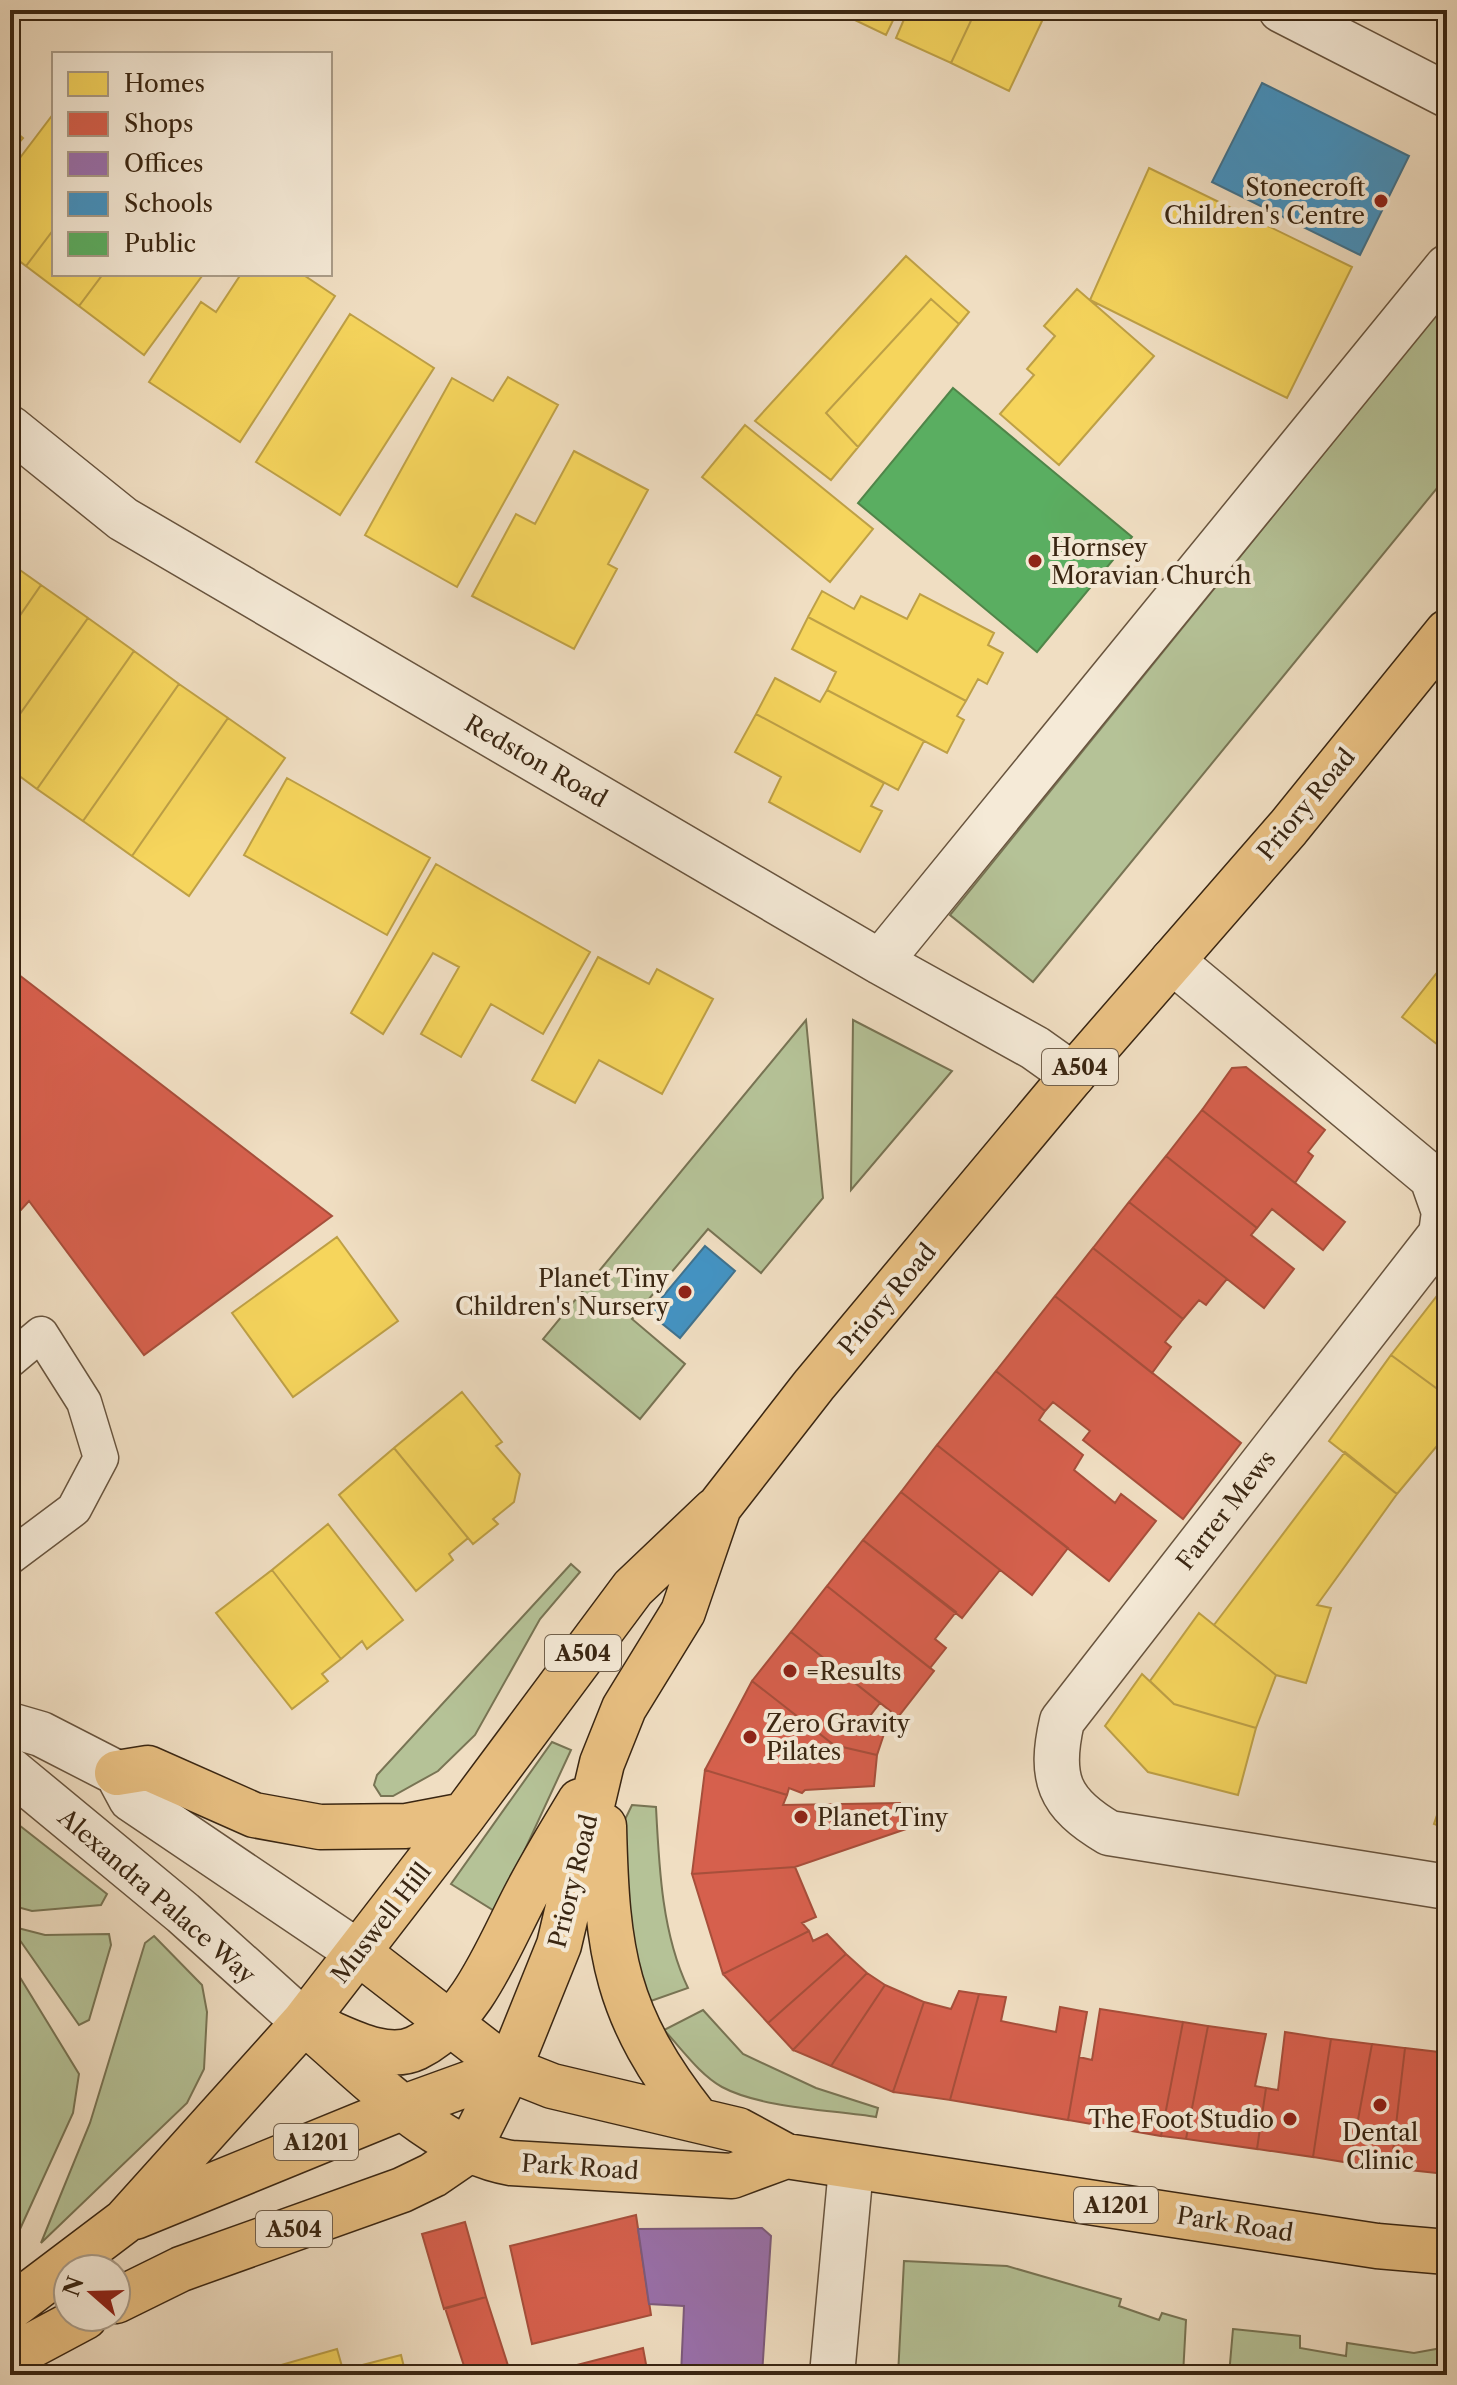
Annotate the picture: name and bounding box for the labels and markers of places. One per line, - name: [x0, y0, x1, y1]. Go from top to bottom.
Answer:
- place label: Stonecroft Children's Centre: [1164, 173, 1365, 230]
- marker: Stonecroft Children's Centre: [1372, 192, 1390, 210]
- place label: Hornsey Moravian Church: [1051, 533, 1252, 590]
- marker: Hornsey Moravian Church: [1026, 552, 1044, 570]
- place label: Planet Tiny Children's Nursery: [455, 1264, 670, 1321]
- marker: Planet Tiny Children's Nursery: [676, 1283, 694, 1301]
- place label: =Results: [806, 1657, 902, 1686]
- marker: =Results: [781, 1662, 799, 1680]
- place label: Zero Gravity Pilates: [766, 1709, 911, 1766]
- marker: Zero Gravity Pilates: [741, 1728, 759, 1746]
- place label: Planet Tiny: [817, 1803, 949, 1832]
- marker: Planet Tiny: [792, 1808, 810, 1826]
- marker: Dental Clinic: [1371, 2096, 1389, 2114]
- place label: The Foot Studio: [1088, 2105, 1274, 2134]
- marker: The Foot Studio: [1281, 2110, 1299, 2128]
- place label: Dental Clinic: [1342, 2118, 1418, 2175]

